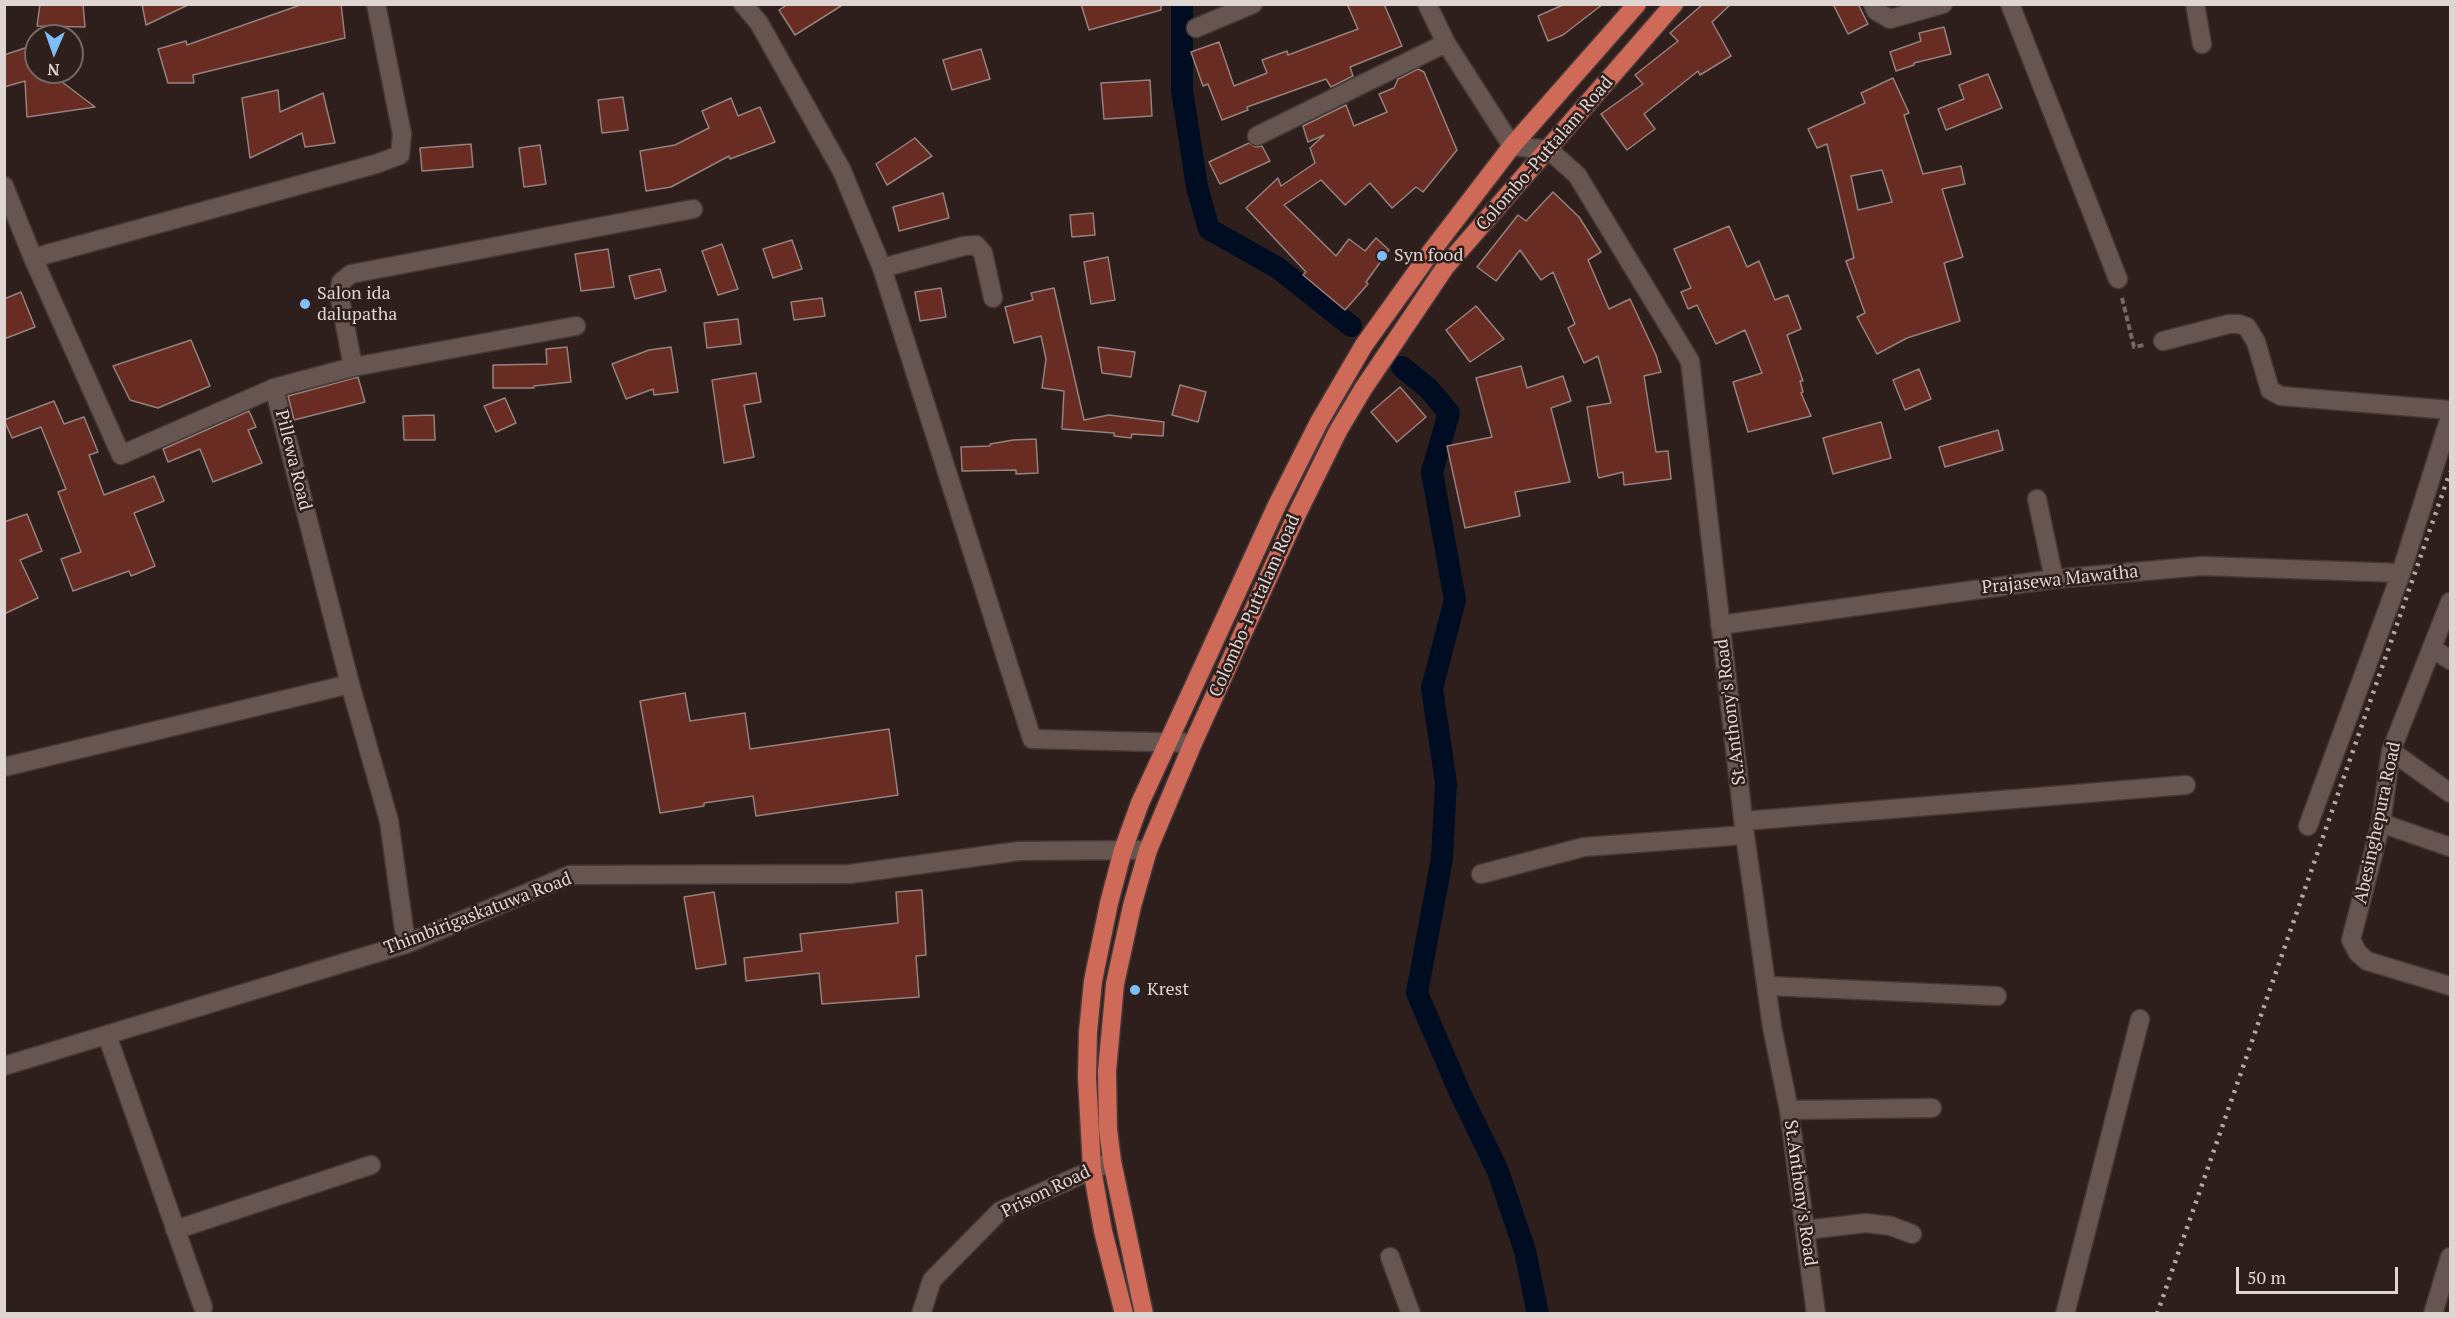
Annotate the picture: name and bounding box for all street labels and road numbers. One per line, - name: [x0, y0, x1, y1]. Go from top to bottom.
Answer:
- street label: Colombo-Puttalam Road: [1472, 72, 1618, 236]
- street label: Pillewa Road: [270, 408, 316, 512]
- street label: Colombo-Puttalam Road: [1205, 511, 1305, 701]
- street label: Prajasewa Mawatha: [1980, 561, 2140, 599]
- street label: St.Anthony's Road: [1711, 638, 1751, 786]
- street label: Abesinghepura Road: [2350, 740, 2406, 906]
- street label: Thimbirigaskatuwa Road: [381, 868, 575, 960]
- street label: St.Anthony's Road: [1779, 1119, 1821, 1267]
- street label: Prison Road: [998, 1161, 1094, 1223]

